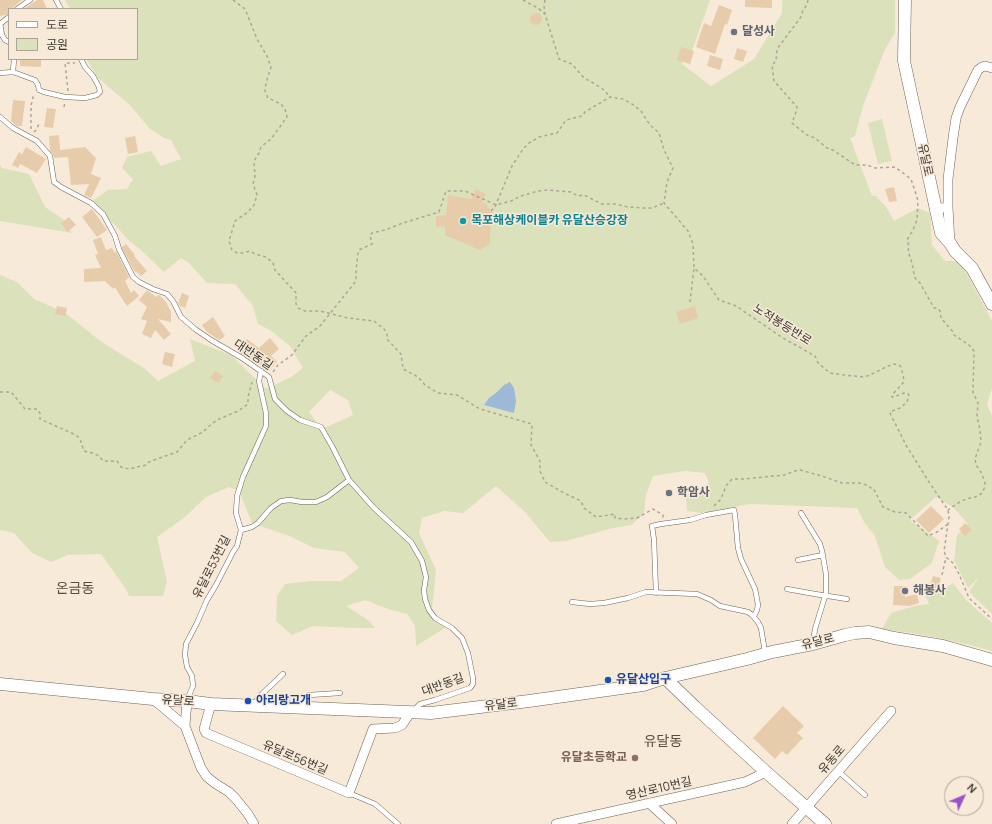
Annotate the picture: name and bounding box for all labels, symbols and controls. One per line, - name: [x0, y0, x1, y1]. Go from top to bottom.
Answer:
- legend: [8, 8, 138, 60]
- text: 도로: [46, 16, 68, 33]
- place label: 달성사: [742, 25, 775, 39]
- marker: 달성사: [729, 27, 739, 37]
- text: 공원: [46, 36, 68, 53]
- street label: 유달로: [915, 142, 935, 178]
- place label: 목포해상케이블카 유달산승강장: [471, 214, 628, 228]
- marker: 목포해상케이블카 유달산승강장: [458, 216, 468, 226]
- street label: 노적봉등반로: [750, 301, 814, 349]
- street label: 대반동길: [231, 337, 275, 373]
- place label: 학암사: [677, 486, 710, 500]
- marker: 학암사: [664, 488, 674, 498]
- street label: 유달로53번길: [190, 533, 234, 601]
- district label: 온금동: [56, 581, 94, 597]
- place label: 해봉사: [913, 584, 946, 598]
- marker: 해봉사: [900, 586, 910, 596]
- street label: 유달로: [800, 631, 836, 653]
- street label: 대반동길: [420, 671, 466, 699]
- place label: 유달산입구: [616, 673, 671, 687]
- marker: 유달산입구: [603, 675, 613, 685]
- street label: 유달로: [161, 692, 195, 710]
- place label: 아리랑고개: [256, 694, 311, 708]
- marker: 아리랑고개: [243, 696, 253, 706]
- street label: 유달로: [484, 696, 518, 714]
- district label: 유달동: [644, 734, 682, 750]
- street label: 유달로56번길: [260, 738, 330, 778]
- street label: 유동로: [816, 743, 848, 777]
- place label: 유달초등학교: [561, 751, 627, 765]
- marker: 유달초등학교: [630, 753, 640, 763]
- street label: 영산로10번길: [625, 774, 693, 804]
- north arrow: [944, 776, 984, 816]
- text: N: [964, 780, 980, 796]

